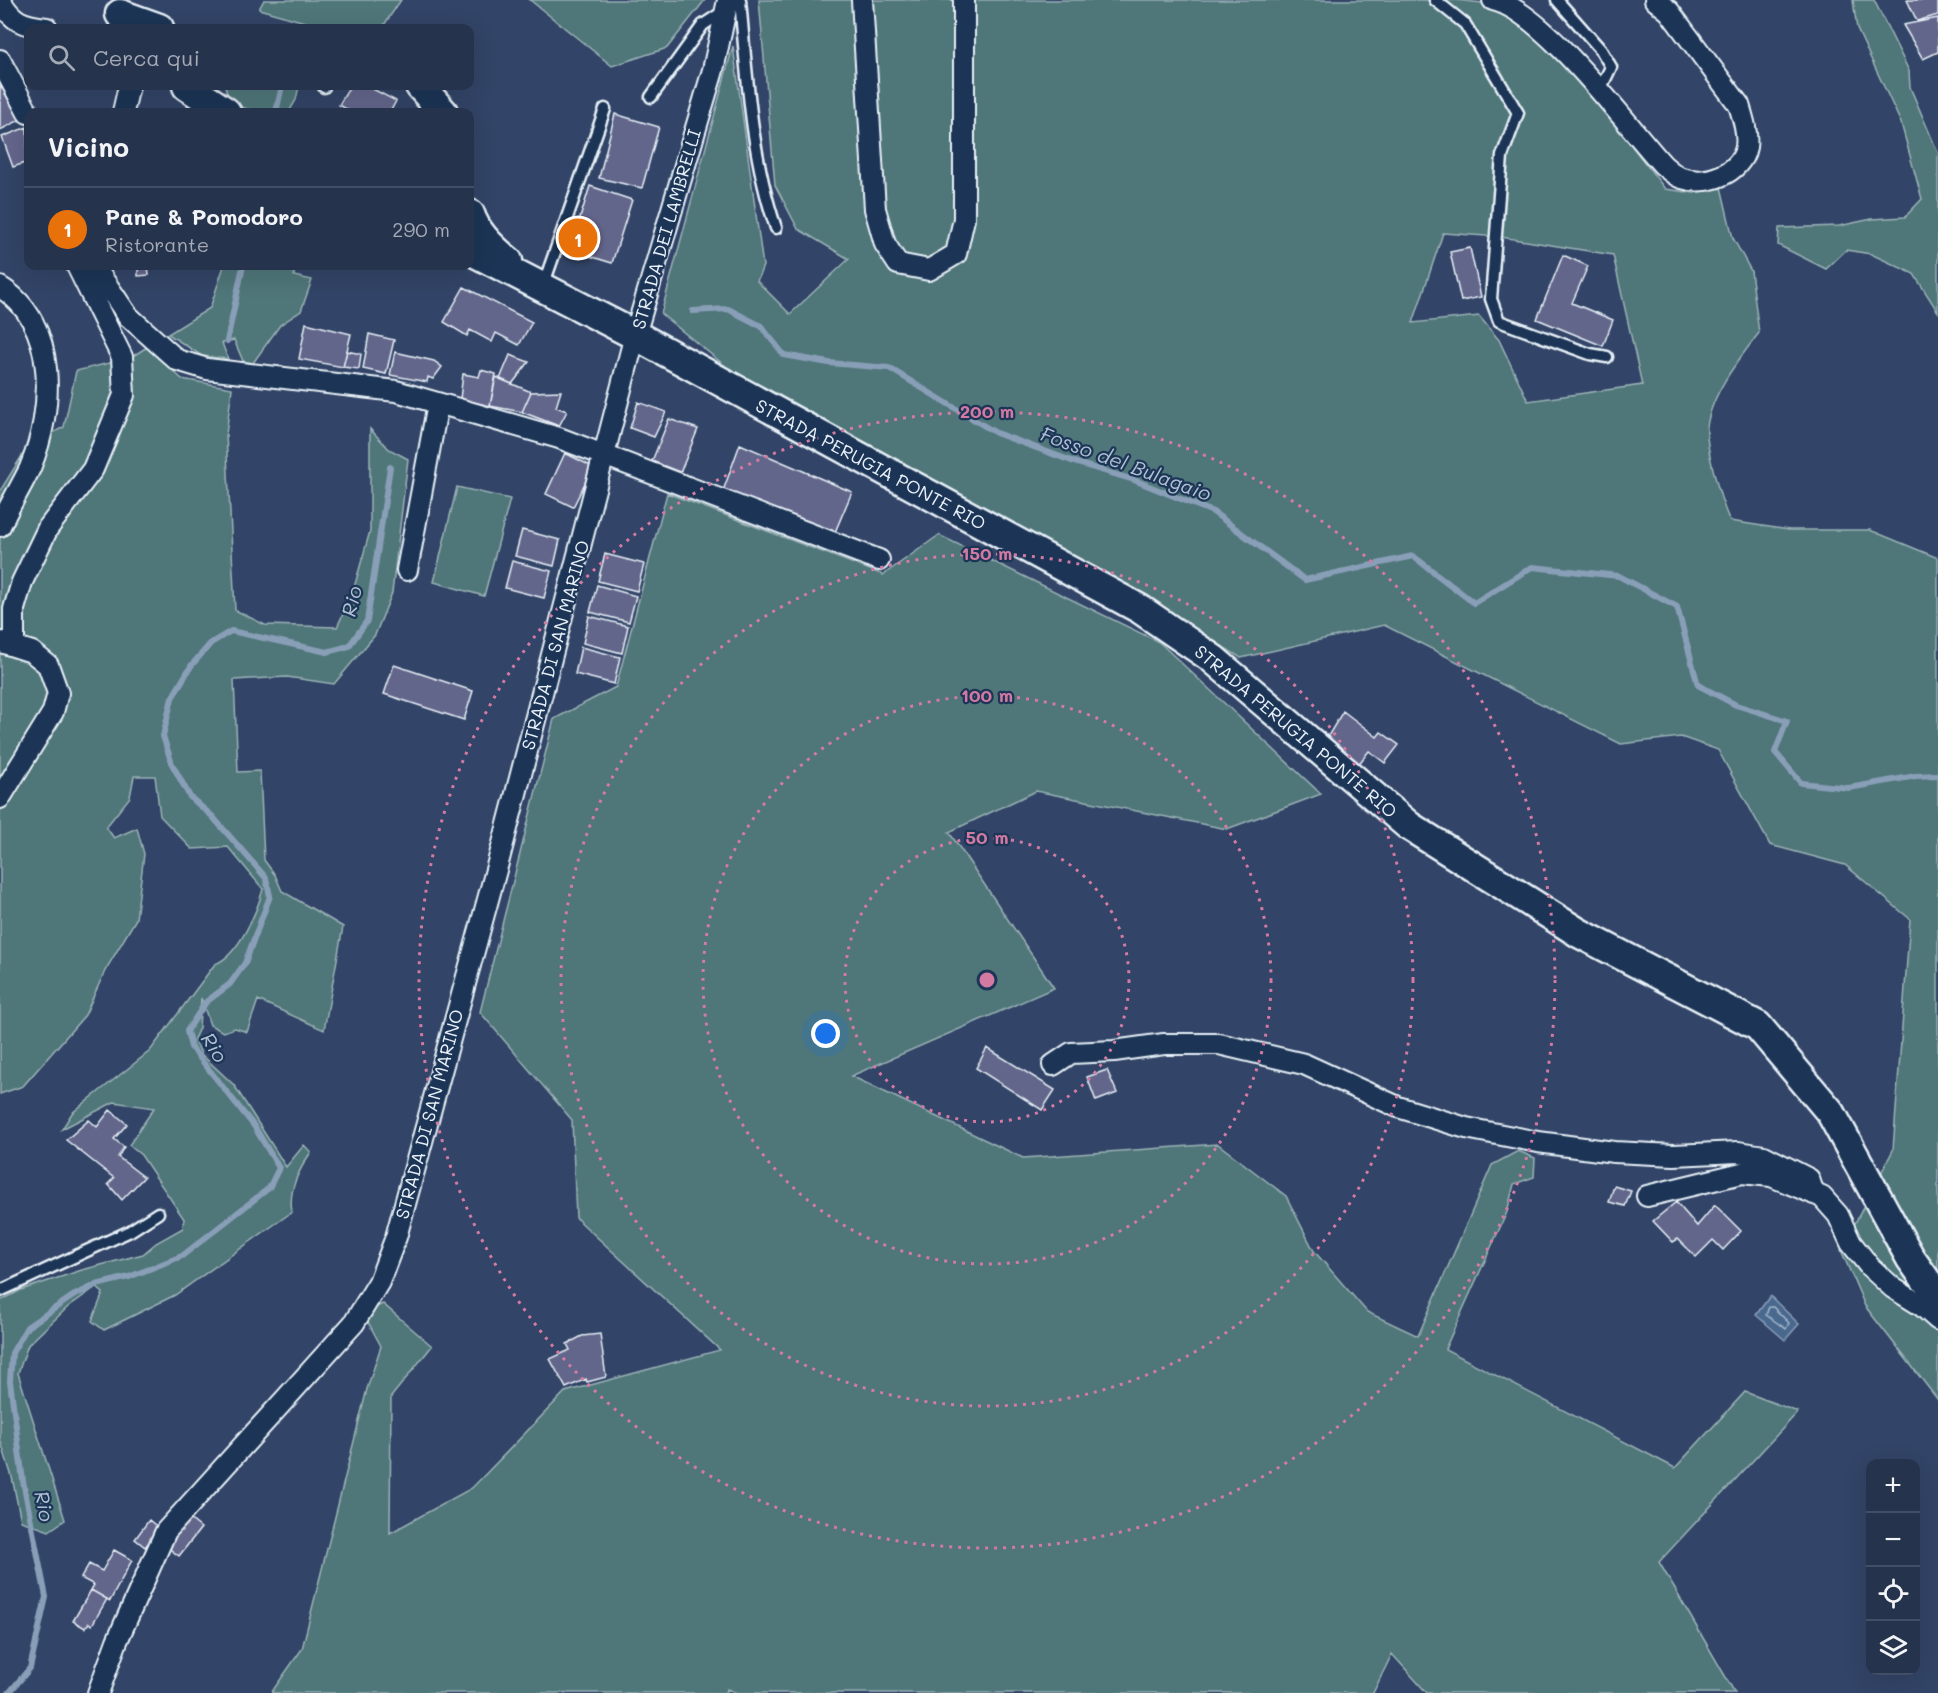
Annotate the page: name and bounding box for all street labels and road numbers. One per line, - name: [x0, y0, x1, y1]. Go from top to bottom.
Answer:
- street label: STRADA DEI LAMBRELLI: [626, 126, 706, 332]
- street label: STRADA PERUGIA PONTE RIO: [752, 393, 990, 535]
- street label: STRADA DI SAN MARINO: [515, 537, 595, 753]
- street label: STRADA PERUGIA PONTE RIO: [1190, 639, 1402, 823]
- street label: STRADA DI SAN MARINO: [389, 1006, 469, 1222]

